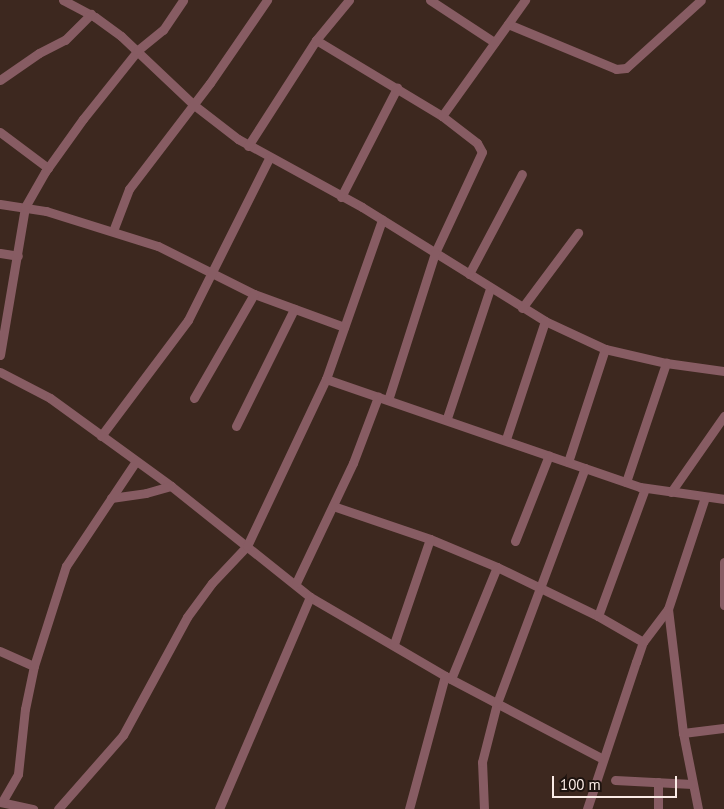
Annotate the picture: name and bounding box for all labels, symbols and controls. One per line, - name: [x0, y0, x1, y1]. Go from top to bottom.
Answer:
- scale bar: [554, 766, 679, 798]
- text: 100 m: [560, 775, 601, 794]

